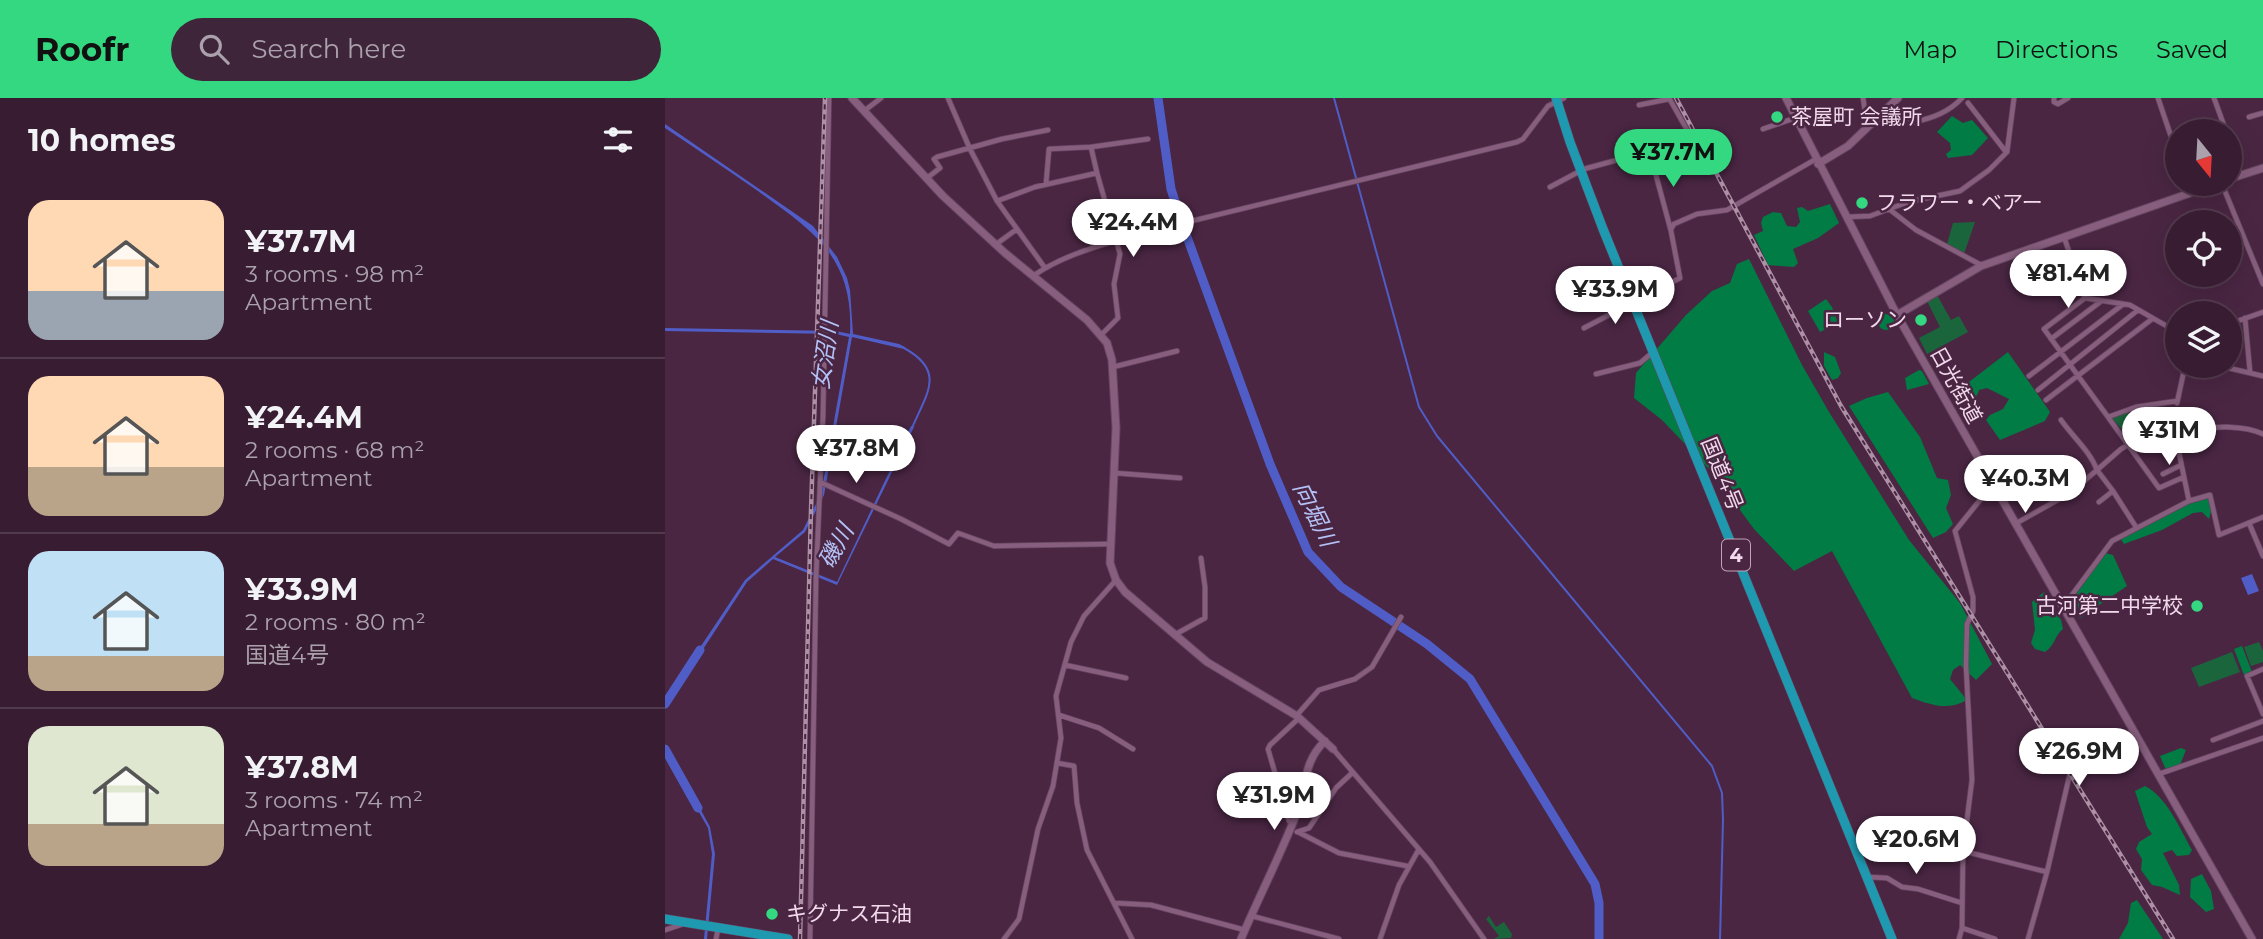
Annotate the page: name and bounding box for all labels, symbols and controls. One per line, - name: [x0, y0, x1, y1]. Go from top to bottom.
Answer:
- search box: [171, 18, 661, 81]
- text: Roofr: [35, 29, 129, 69]
- icon: search: [195, 30, 233, 68]
- text: Search here: [251, 33, 406, 65]
- text: Map: [1904, 35, 1957, 64]
- text: Directions: [1995, 35, 2118, 64]
- text: Saved: [2156, 35, 2228, 64]
- place label: 茶屋町 会議所: [1791, 104, 1923, 129]
- marker: 茶屋町 会議所: [1769, 109, 1785, 125]
- north arrow: [2165, 119, 2242, 196]
- map controls: [2165, 119, 2242, 378]
- icon: filters: [599, 121, 637, 159]
- text: 10 homes: [28, 122, 176, 159]
- pin: ¥37.7M: [1616, 130, 1730, 189]
- text: ¥37.7M: [1630, 138, 1716, 166]
- place label: フラワー・ベアー: [1876, 190, 2043, 215]
- marker: フラワー・ベアー: [1854, 195, 1870, 211]
- pin: ¥24.4M: [1076, 200, 1190, 259]
- text: ¥24.4M: [1088, 208, 1178, 236]
- button: locate: [2165, 210, 2242, 287]
- text: ¥37.7M: [245, 223, 357, 260]
- icon: home: [84, 228, 168, 312]
- pin: ¥81.4M: [2011, 250, 2125, 310]
- text: ¥81.4M: [2026, 259, 2110, 287]
- text: 3 rooms · 98 m²: [245, 260, 424, 288]
- pin: ¥33.9M: [1558, 266, 1672, 326]
- text: ¥33.9M: [1572, 275, 1658, 303]
- text: Apartment: [245, 288, 373, 316]
- button: layers: [2165, 301, 2242, 378]
- place label: ローソン: [1823, 307, 1907, 332]
- marker: ローソン: [1913, 312, 1929, 328]
- water label: 女沼川: [806, 316, 844, 391]
- street label: 日光街道: [1925, 342, 1988, 428]
- text: ¥24.4M: [245, 399, 363, 436]
- icon: home: [84, 404, 168, 488]
- pin: ¥31M: [2128, 408, 2210, 467]
- text: ¥31M: [2138, 416, 2200, 444]
- pin: ¥37.8M: [799, 426, 913, 485]
- street label: 国道4号: [1696, 433, 1748, 514]
- text: ¥37.8M: [812, 434, 900, 462]
- text: 2 rooms · 68 m²: [245, 436, 424, 464]
- pin: ¥40.3M: [1968, 456, 2082, 515]
- text: Apartment: [245, 464, 373, 492]
- text: ¥40.3M: [1980, 464, 2070, 492]
- water label: 向堀川: [1287, 477, 1344, 554]
- water label: 磯川: [813, 516, 861, 573]
- road number: 4: [1722, 540, 1750, 570]
- text: ¥33.9M: [245, 571, 358, 608]
- icon: home: [84, 579, 168, 663]
- place label: 古河第二中学校: [2036, 593, 2183, 618]
- marker: 古河第二中学校: [2189, 598, 2205, 614]
- text: 2 rooms · 80 m²: [245, 608, 426, 636]
- text: 国道4号: [245, 641, 329, 669]
- pin: ¥26.9M: [2022, 728, 2136, 788]
- text: ¥26.9M: [2035, 737, 2123, 765]
- text: ¥37.8M: [245, 749, 359, 786]
- icon: home: [84, 754, 168, 838]
- pin: ¥31.9M: [1217, 772, 1331, 832]
- text: ¥31.9M: [1233, 781, 1315, 809]
- text: 3 rooms · 74 m²: [245, 786, 423, 814]
- text: Apartment: [245, 814, 373, 842]
- pin: ¥20.6M: [1859, 816, 1973, 876]
- text: ¥20.6M: [1872, 825, 1960, 853]
- place label: キグナス石油: [786, 901, 912, 926]
- marker: キグナス石油: [764, 906, 780, 922]

